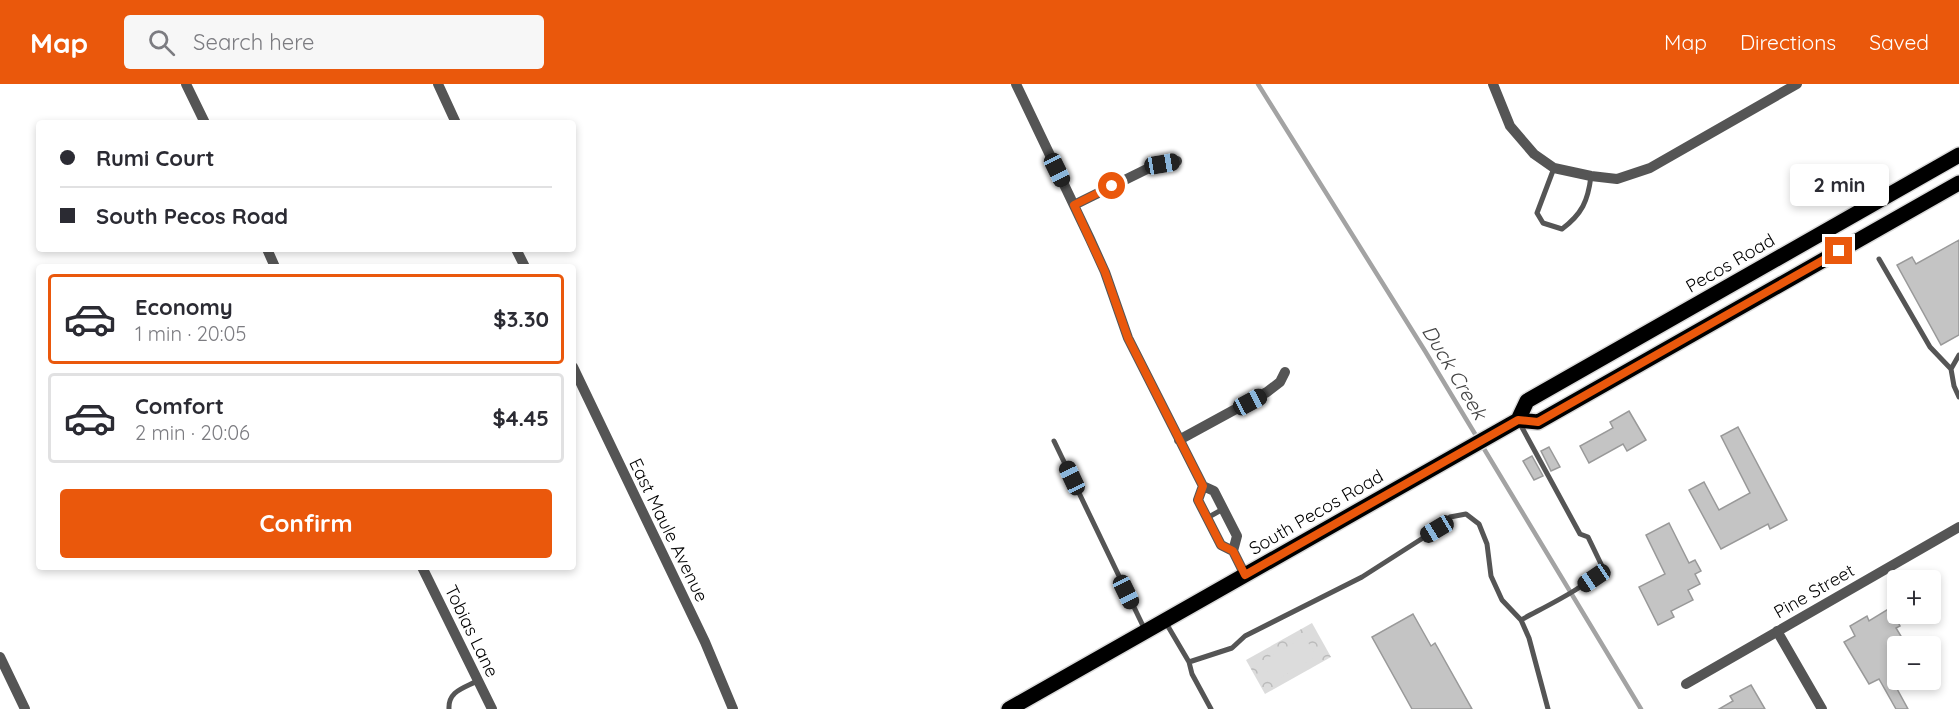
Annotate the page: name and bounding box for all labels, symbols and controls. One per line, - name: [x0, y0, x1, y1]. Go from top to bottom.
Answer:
- search box: [124, 15, 544, 69]
- text: Map: [30, 25, 88, 60]
- icon: search: [145, 26, 178, 59]
- text: Search here: [193, 28, 315, 56]
- text: Map: [1664, 29, 1707, 55]
- text: Directions: [1740, 29, 1836, 55]
- text: Saved: [1869, 29, 1929, 55]
- text: Rumi Court: [96, 144, 214, 172]
- car: [1041, 150, 1073, 190]
- car: [1143, 152, 1181, 176]
- callout: 2 min: [1790, 164, 1888, 206]
- route start: [1098, 172, 1125, 199]
- text: 2 min: [1813, 172, 1866, 197]
- text: South Pecos Road: [96, 202, 288, 230]
- street label: Pecos Road: [1681, 228, 1779, 298]
- route end: [1825, 237, 1852, 264]
- icon: car: [63, 292, 117, 346]
- text: Economy: [135, 293, 233, 321]
- text: $3.30: [493, 305, 549, 333]
- water label: Duck Creek: [1417, 320, 1494, 426]
- text: 1 min · 20:05: [135, 321, 246, 346]
- car: [1230, 386, 1270, 418]
- icon: car: [63, 391, 117, 445]
- text: Comfort: [135, 392, 224, 420]
- text: $4.45: [493, 404, 549, 432]
- text: 2 min · 20:06: [135, 420, 250, 445]
- street label: East Maule Avenue: [624, 454, 714, 606]
- car: [1056, 458, 1088, 498]
- street label: South Pecos Road: [1245, 464, 1387, 560]
- button: Confirm: [60, 489, 552, 558]
- car: [1417, 512, 1457, 546]
- street label: Pine Street: [1770, 559, 1858, 623]
- car: [1574, 560, 1614, 596]
- map controls: [1887, 570, 1941, 690]
- button: +: [1887, 570, 1941, 624]
- car: [1110, 572, 1142, 612]
- street label: Tobias Lane: [440, 581, 504, 681]
- button: −: [1887, 636, 1941, 690]

